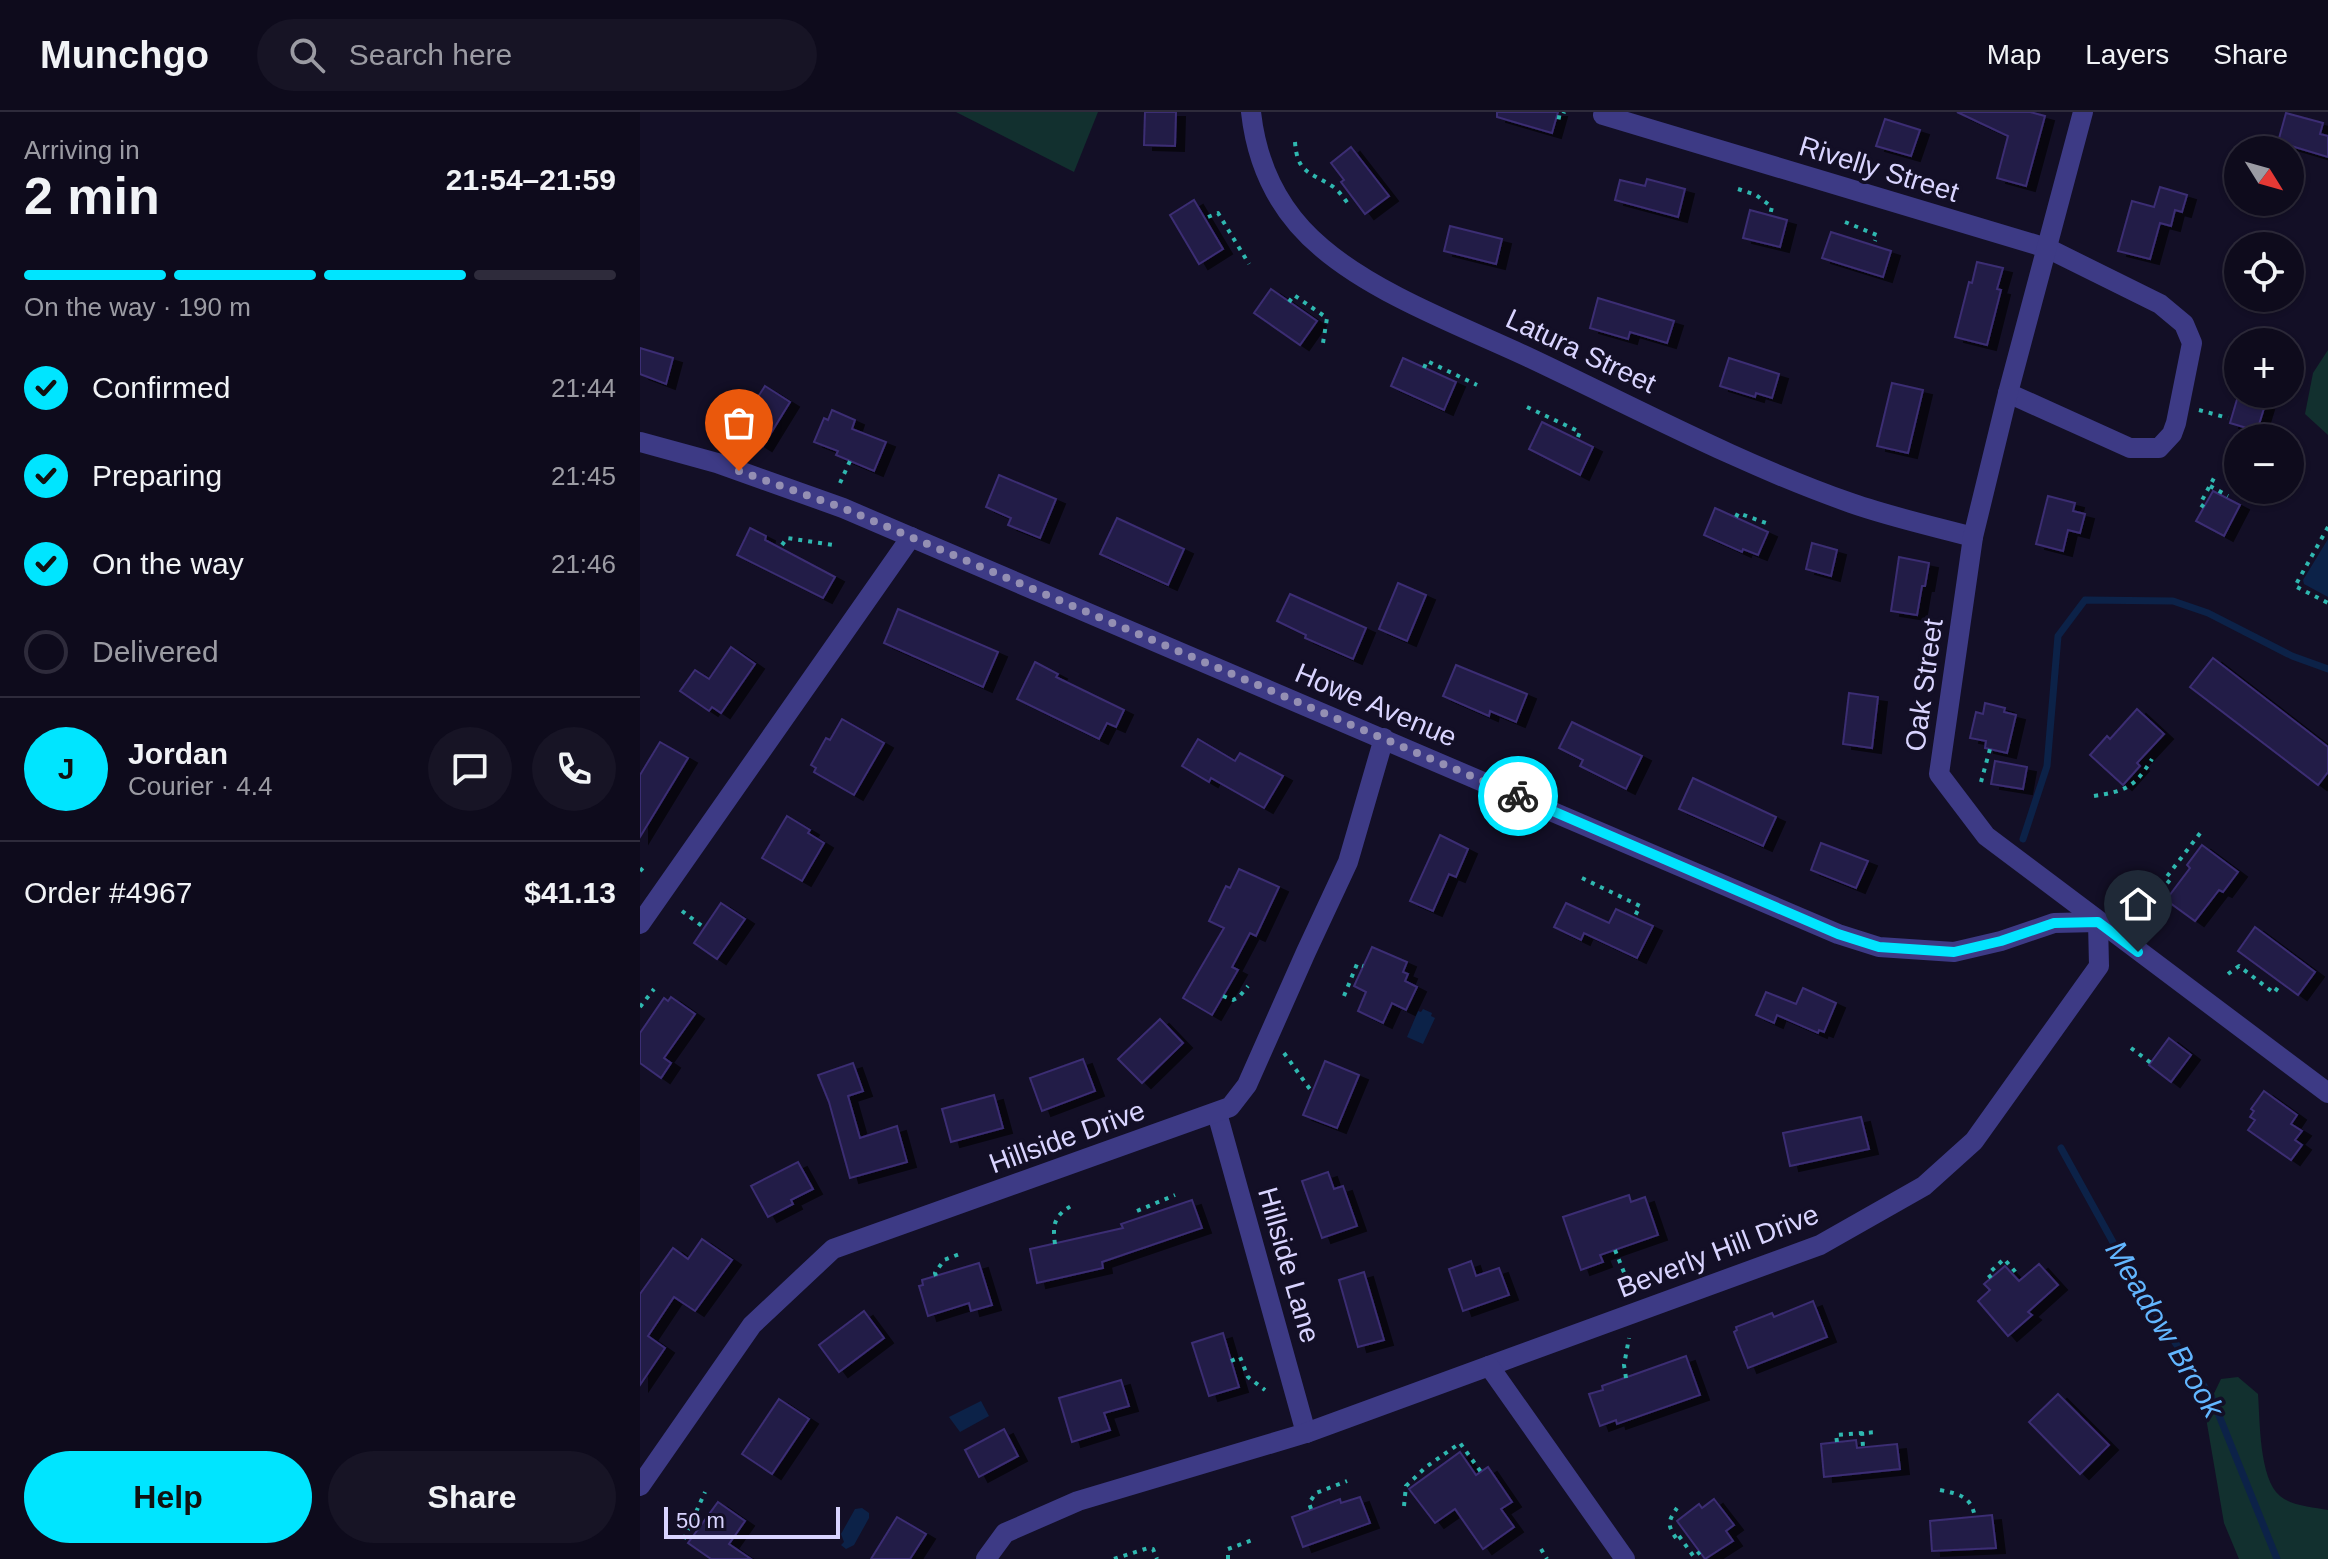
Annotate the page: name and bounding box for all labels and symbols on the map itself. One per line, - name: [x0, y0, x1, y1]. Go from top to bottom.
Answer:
- street label: Rivelly Street: [1796, 130, 1963, 208]
- north arrow: [2224, 136, 2304, 216]
- street label: Latura Street: [1501, 303, 1661, 399]
- pin: [705, 389, 773, 471]
- street label: Oak Street: [1899, 616, 1949, 753]
- street label: Howe Avenue: [1291, 657, 1461, 753]
- courier: [1478, 756, 1558, 836]
- pin: [2104, 870, 2172, 952]
- street label: Hillside Drive: [985, 1094, 1149, 1180]
- street label: Hillside Lane: [1252, 1184, 1326, 1346]
- street label: Beverly Hill Drive: [1613, 1198, 1823, 1304]
- water label: Meadow Brook: [2099, 1235, 2232, 1425]
- scale bar: [664, 1503, 840, 1539]

